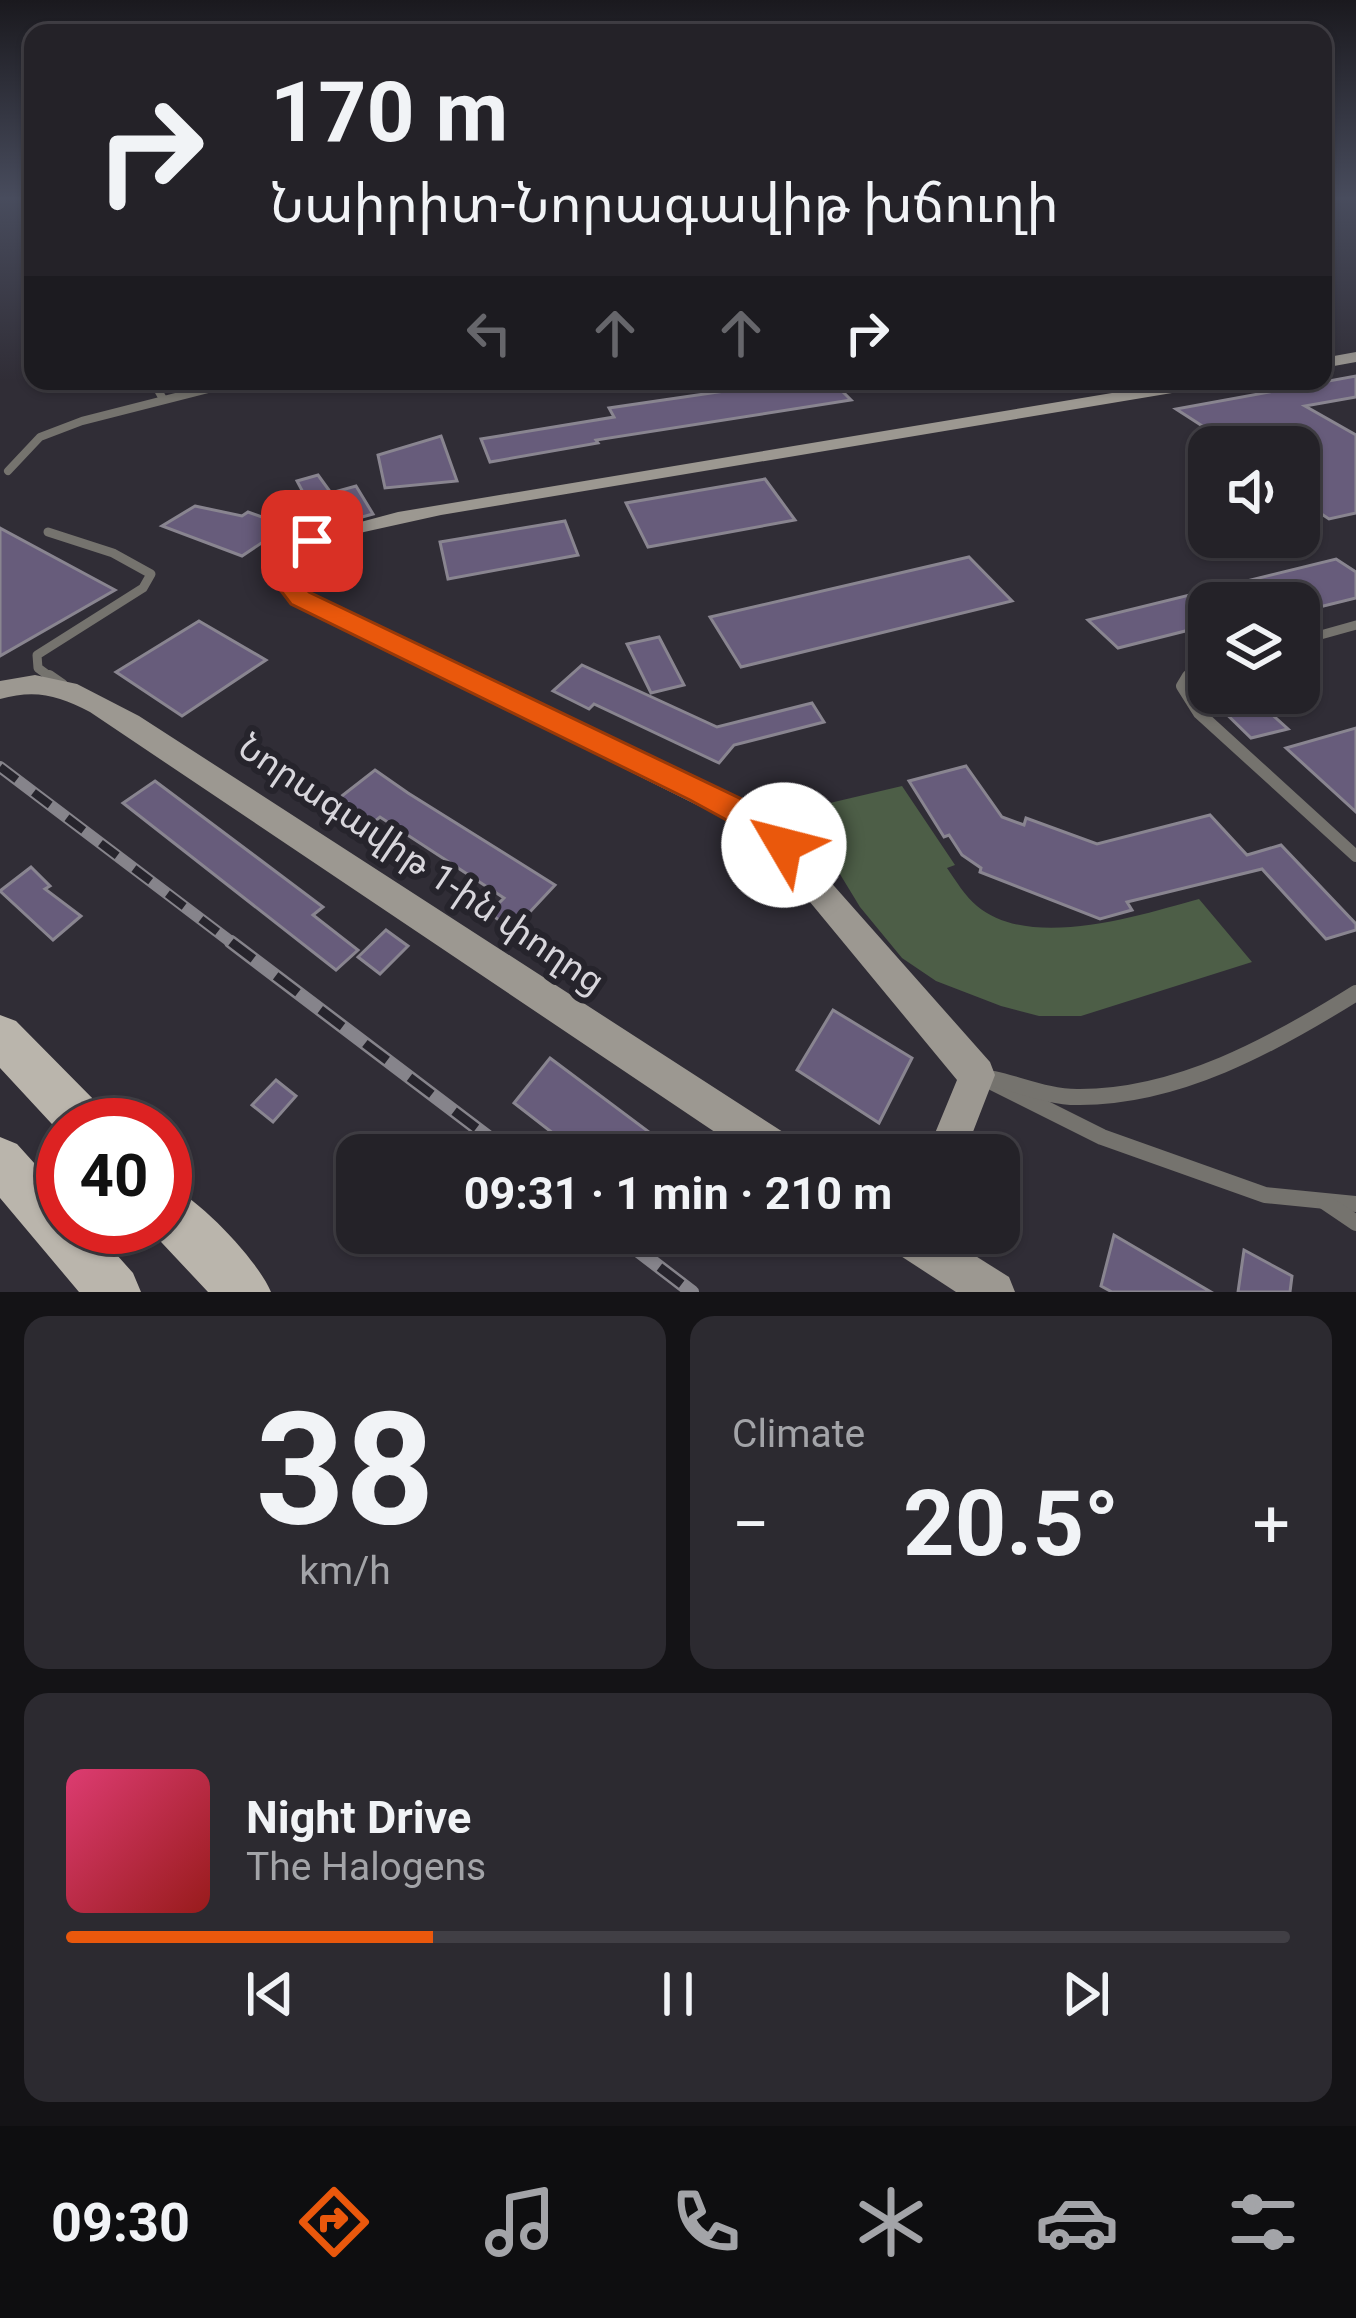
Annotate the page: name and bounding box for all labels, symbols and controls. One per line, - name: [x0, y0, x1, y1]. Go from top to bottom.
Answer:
- text: 170 m: [270, 63, 508, 162]
- icon: right: [72, 72, 228, 228]
- text: Նաիրիտ-Նորագավիթ խճուղի: [270, 172, 1059, 235]
- icon: left: [456, 300, 522, 366]
- icon: ahead: [582, 300, 648, 366]
- icon: ahead: [708, 300, 774, 366]
- icon: right: [834, 300, 900, 366]
- map controls: [1188, 426, 1320, 714]
- button: sound: [1188, 426, 1320, 558]
- pin: [261, 490, 363, 592]
- icon: arrive: [279, 508, 345, 574]
- button: layers: [1188, 582, 1320, 714]
- street label: Նորագավիթ 1-ին փողոց: [230, 725, 613, 1002]
- position arrow: [721, 782, 847, 908]
- speed limit sign: 40: [36, 1098, 192, 1254]
- text: 09:31 · 1 min · 210 m: [464, 1167, 892, 1220]
- text: 38: [255, 1378, 435, 1561]
- text: Climate: [732, 1411, 865, 1457]
- text: 20.5°: [903, 1472, 1119, 1577]
- text: −: [732, 1486, 770, 1563]
- text: +: [1253, 1486, 1290, 1563]
- text: km/h: [299, 1548, 391, 1594]
- text: Night Drive: [246, 1791, 471, 1844]
- text: The Halogens: [246, 1844, 486, 1890]
- icon: previous: [237, 1961, 303, 2027]
- icon: pause: [645, 1961, 711, 2027]
- icon: next: [1053, 1961, 1119, 2027]
- icon: directions: [292, 2180, 376, 2264]
- icon: music: [478, 2180, 562, 2264]
- icon: phone: [664, 2180, 748, 2264]
- icon: climate: [849, 2180, 933, 2264]
- icon: car: [1035, 2180, 1119, 2264]
- icon: filters: [1221, 2180, 1305, 2264]
- text: 09:30: [51, 2191, 190, 2254]

